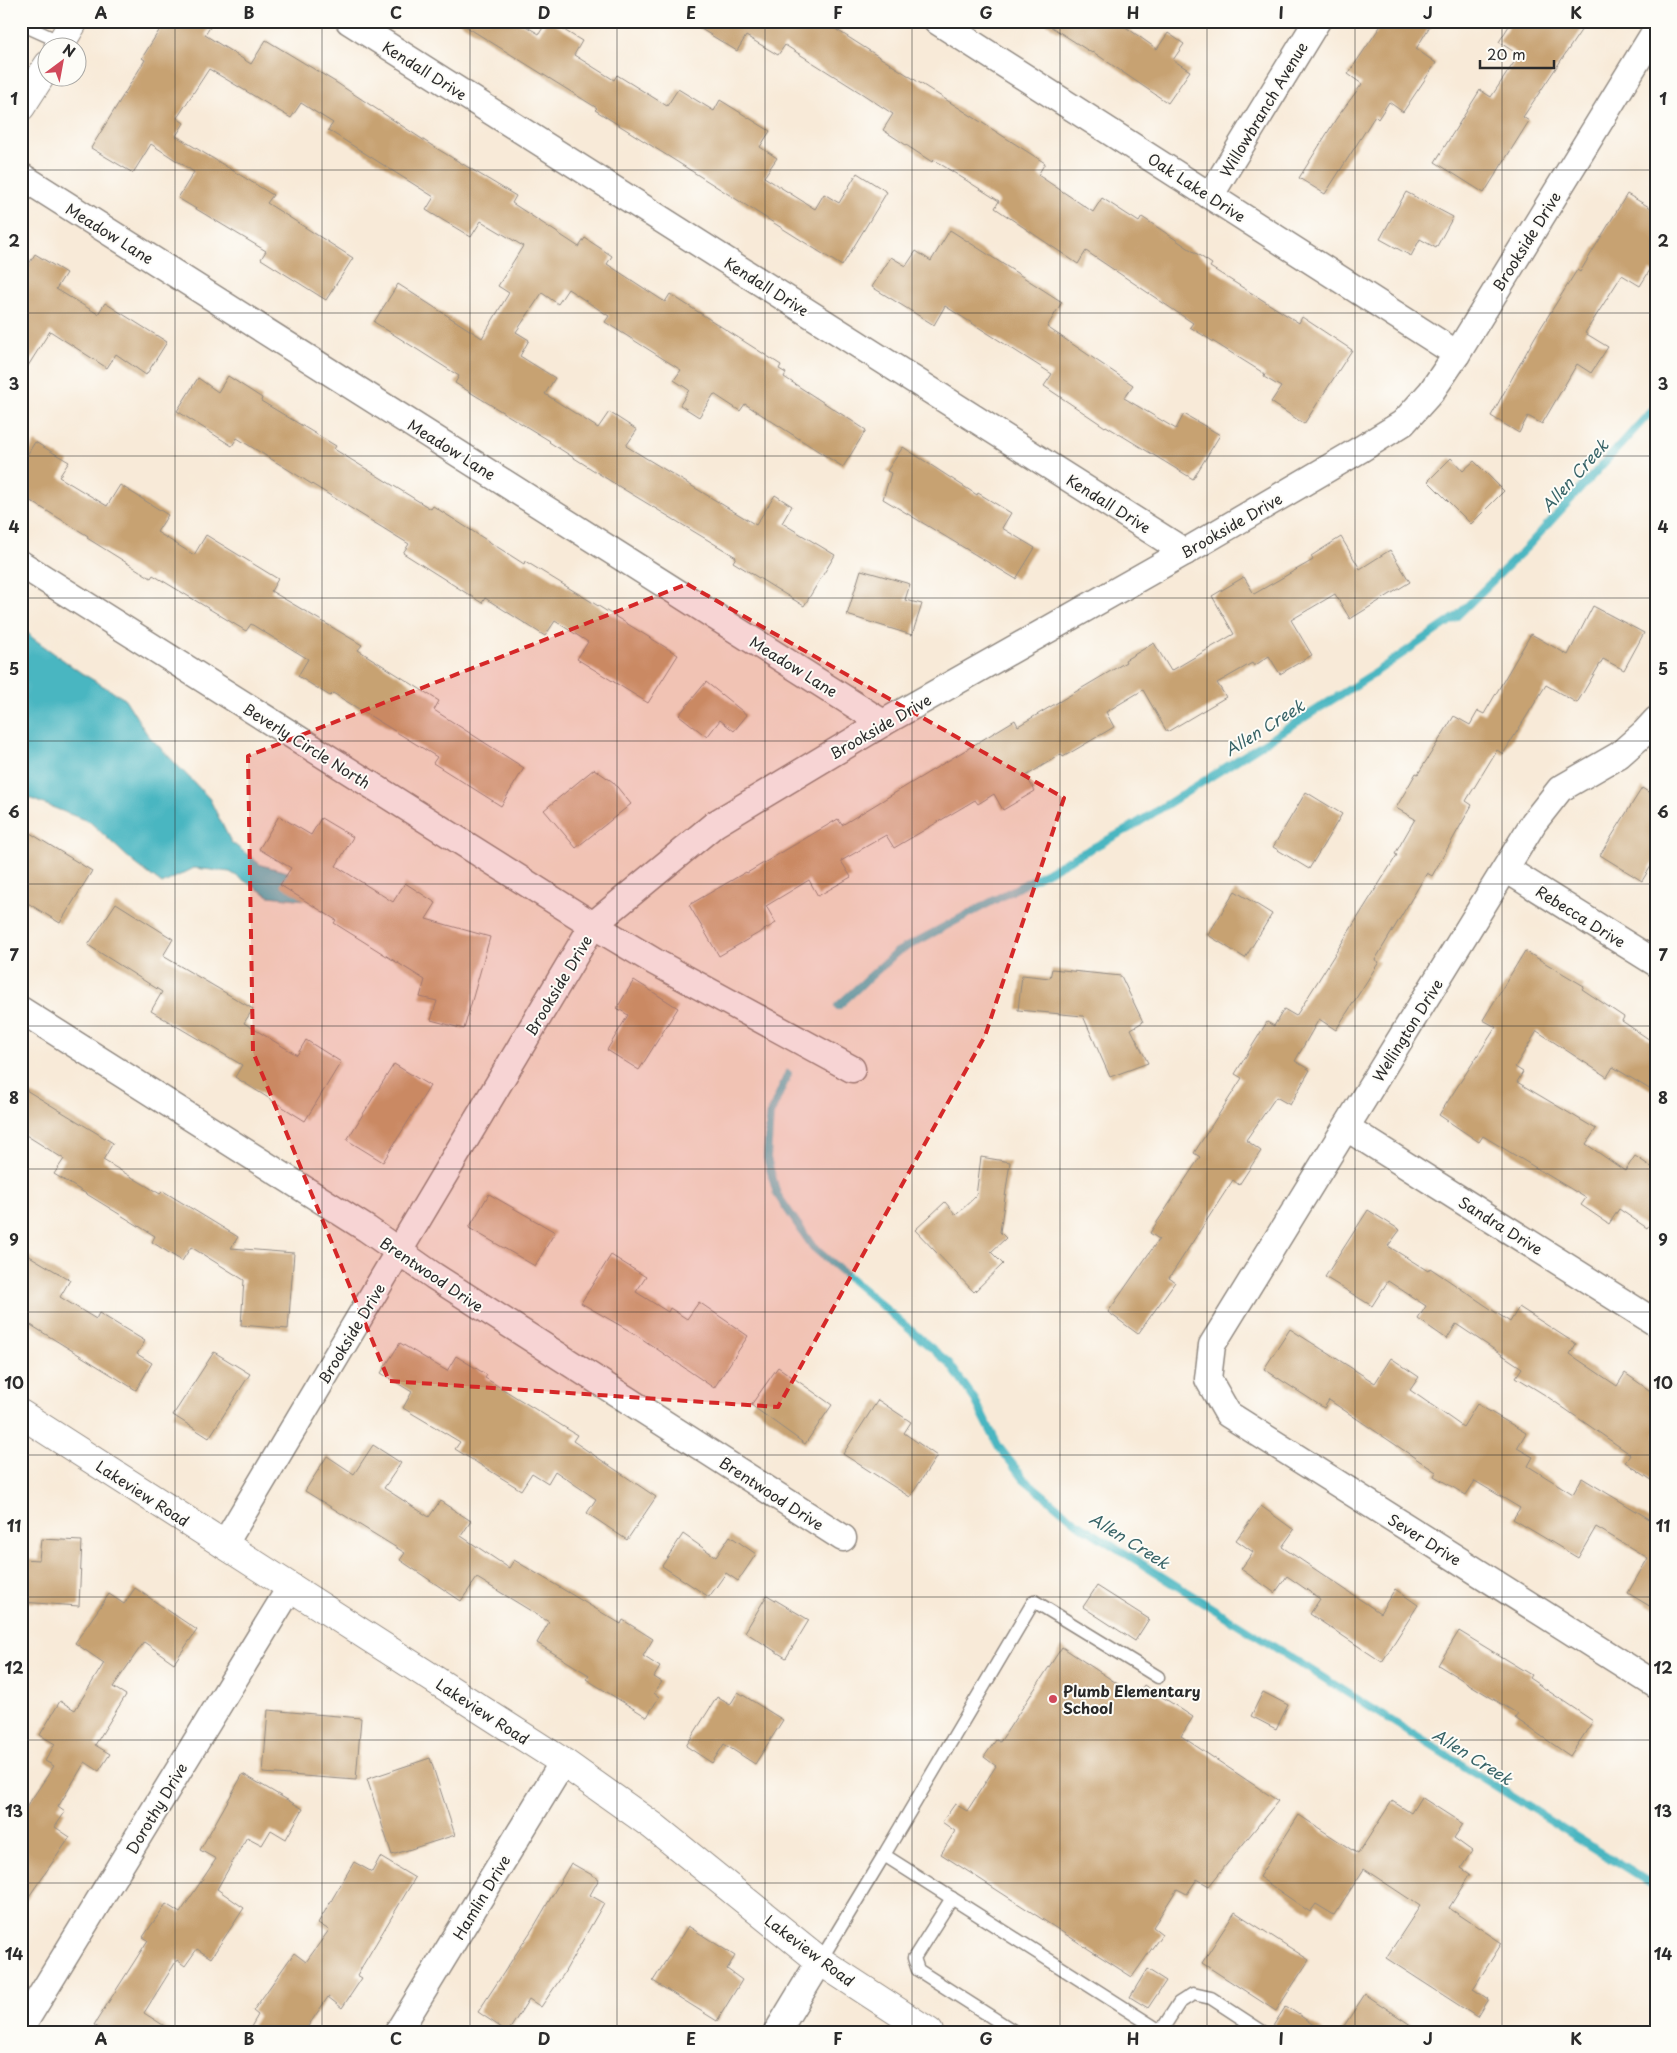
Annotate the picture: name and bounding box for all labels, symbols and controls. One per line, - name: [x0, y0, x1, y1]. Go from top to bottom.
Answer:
- text: A: [95, 0, 108, 24]
- text: B: [244, 0, 255, 24]
- text: C: [390, 0, 402, 24]
- text: D: [538, 0, 550, 24]
- text: E: [686, 0, 696, 24]
- text: F: [833, 0, 843, 24]
- text: G: [979, 0, 993, 24]
- text: H: [1127, 0, 1139, 24]
- text: I: [1278, 0, 1284, 24]
- text: J: [1423, 0, 1433, 24]
- text: K: [1570, 0, 1582, 24]
- street label: Kendall Drive: [378, 35, 472, 105]
- street label: Willowbranch Avenue: [1213, 37, 1313, 181]
- north arrow: [38, 38, 88, 88]
- scale bar: [1480, 38, 1553, 70]
- text: N: [59, 39, 79, 62]
- text: 20 m: [1487, 42, 1526, 65]
- text: 1: [10, 86, 18, 110]
- text: 1: [1659, 86, 1667, 110]
- street label: Oak Lake Drive: [1143, 147, 1251, 227]
- street label: Brookside Drive: [1486, 187, 1566, 295]
- street label: Meadow Lane: [62, 197, 159, 269]
- text: 2: [8, 228, 20, 252]
- text: 2: [1657, 228, 1669, 252]
- street label: Kendall Drive: [720, 251, 814, 321]
- text: 3: [9, 371, 19, 395]
- text: 3: [1658, 371, 1668, 395]
- street label: Meadow Lane: [404, 413, 501, 485]
- water label: Allen Creek: [1535, 432, 1614, 517]
- street label: Kendall Drive: [1062, 468, 1156, 538]
- street label: Brookside Drive: [1176, 487, 1286, 563]
- text: 4: [9, 514, 20, 538]
- text: 4: [1658, 514, 1669, 538]
- street label: Meadow Lane: [746, 630, 843, 702]
- text: 5: [9, 656, 19, 680]
- text: 5: [1658, 656, 1668, 680]
- street label: Brookside Drive: [825, 688, 935, 764]
- water label: Allen Creek: [1219, 692, 1310, 761]
- street label: Beverly Circle North: [239, 697, 375, 793]
- text: 6: [8, 799, 20, 823]
- text: 6: [1657, 799, 1669, 823]
- street label: Rebecca Drive: [1532, 879, 1630, 953]
- street label: Brookside Drive: [519, 930, 597, 1040]
- text: 7: [9, 942, 19, 966]
- text: 7: [1658, 942, 1668, 966]
- street label: Wellington Drive: [1366, 974, 1448, 1086]
- text: 8: [9, 1085, 19, 1109]
- text: 8: [1658, 1085, 1668, 1109]
- street label: Sandra Drive: [1454, 1190, 1548, 1260]
- text: 9: [9, 1227, 19, 1251]
- text: 9: [1658, 1227, 1668, 1251]
- street label: Brentwood Drive: [376, 1231, 488, 1317]
- street label: Brookside Drive: [312, 1278, 390, 1388]
- text: 10: [4, 1370, 24, 1394]
- text: 10: [1653, 1370, 1673, 1394]
- street label: Brentwood Drive: [715, 1451, 829, 1535]
- street label: Lakeview Road: [92, 1454, 194, 1532]
- water label: Allen Creek: [1085, 1506, 1176, 1575]
- street label: Sever Drive: [1384, 1507, 1466, 1571]
- text: 11: [7, 1513, 21, 1537]
- text: 11: [1656, 1513, 1670, 1537]
- text: 12: [5, 1655, 23, 1679]
- text: 12: [1654, 1655, 1672, 1679]
- street label: Lakeview Road: [432, 1672, 534, 1750]
- place label: Plumb Elementary School: [1063, 1679, 1201, 1719]
- marker: Plumb Elementary School: [1047, 1693, 1059, 1705]
- water label: Allen Creek: [1428, 1722, 1519, 1791]
- street label: Dorothy Drive: [120, 1758, 192, 1858]
- text: 13: [5, 1798, 23, 1822]
- text: 13: [1654, 1798, 1672, 1822]
- street label: Hamlin Drive: [447, 1850, 515, 1944]
- street label: Lakeview Road: [760, 1909, 860, 1991]
- text: 14: [5, 1941, 23, 1965]
- text: 14: [1654, 1941, 1672, 1965]
- text: A: [95, 2026, 108, 2050]
- text: B: [244, 2026, 255, 2050]
- text: C: [390, 2026, 402, 2050]
- text: D: [538, 2026, 550, 2050]
- text: E: [686, 2026, 696, 2050]
- text: F: [833, 2026, 843, 2050]
- text: G: [979, 2026, 993, 2050]
- text: H: [1127, 2026, 1139, 2050]
- text: I: [1278, 2026, 1284, 2050]
- text: J: [1423, 2026, 1433, 2050]
- text: K: [1570, 2026, 1582, 2050]

